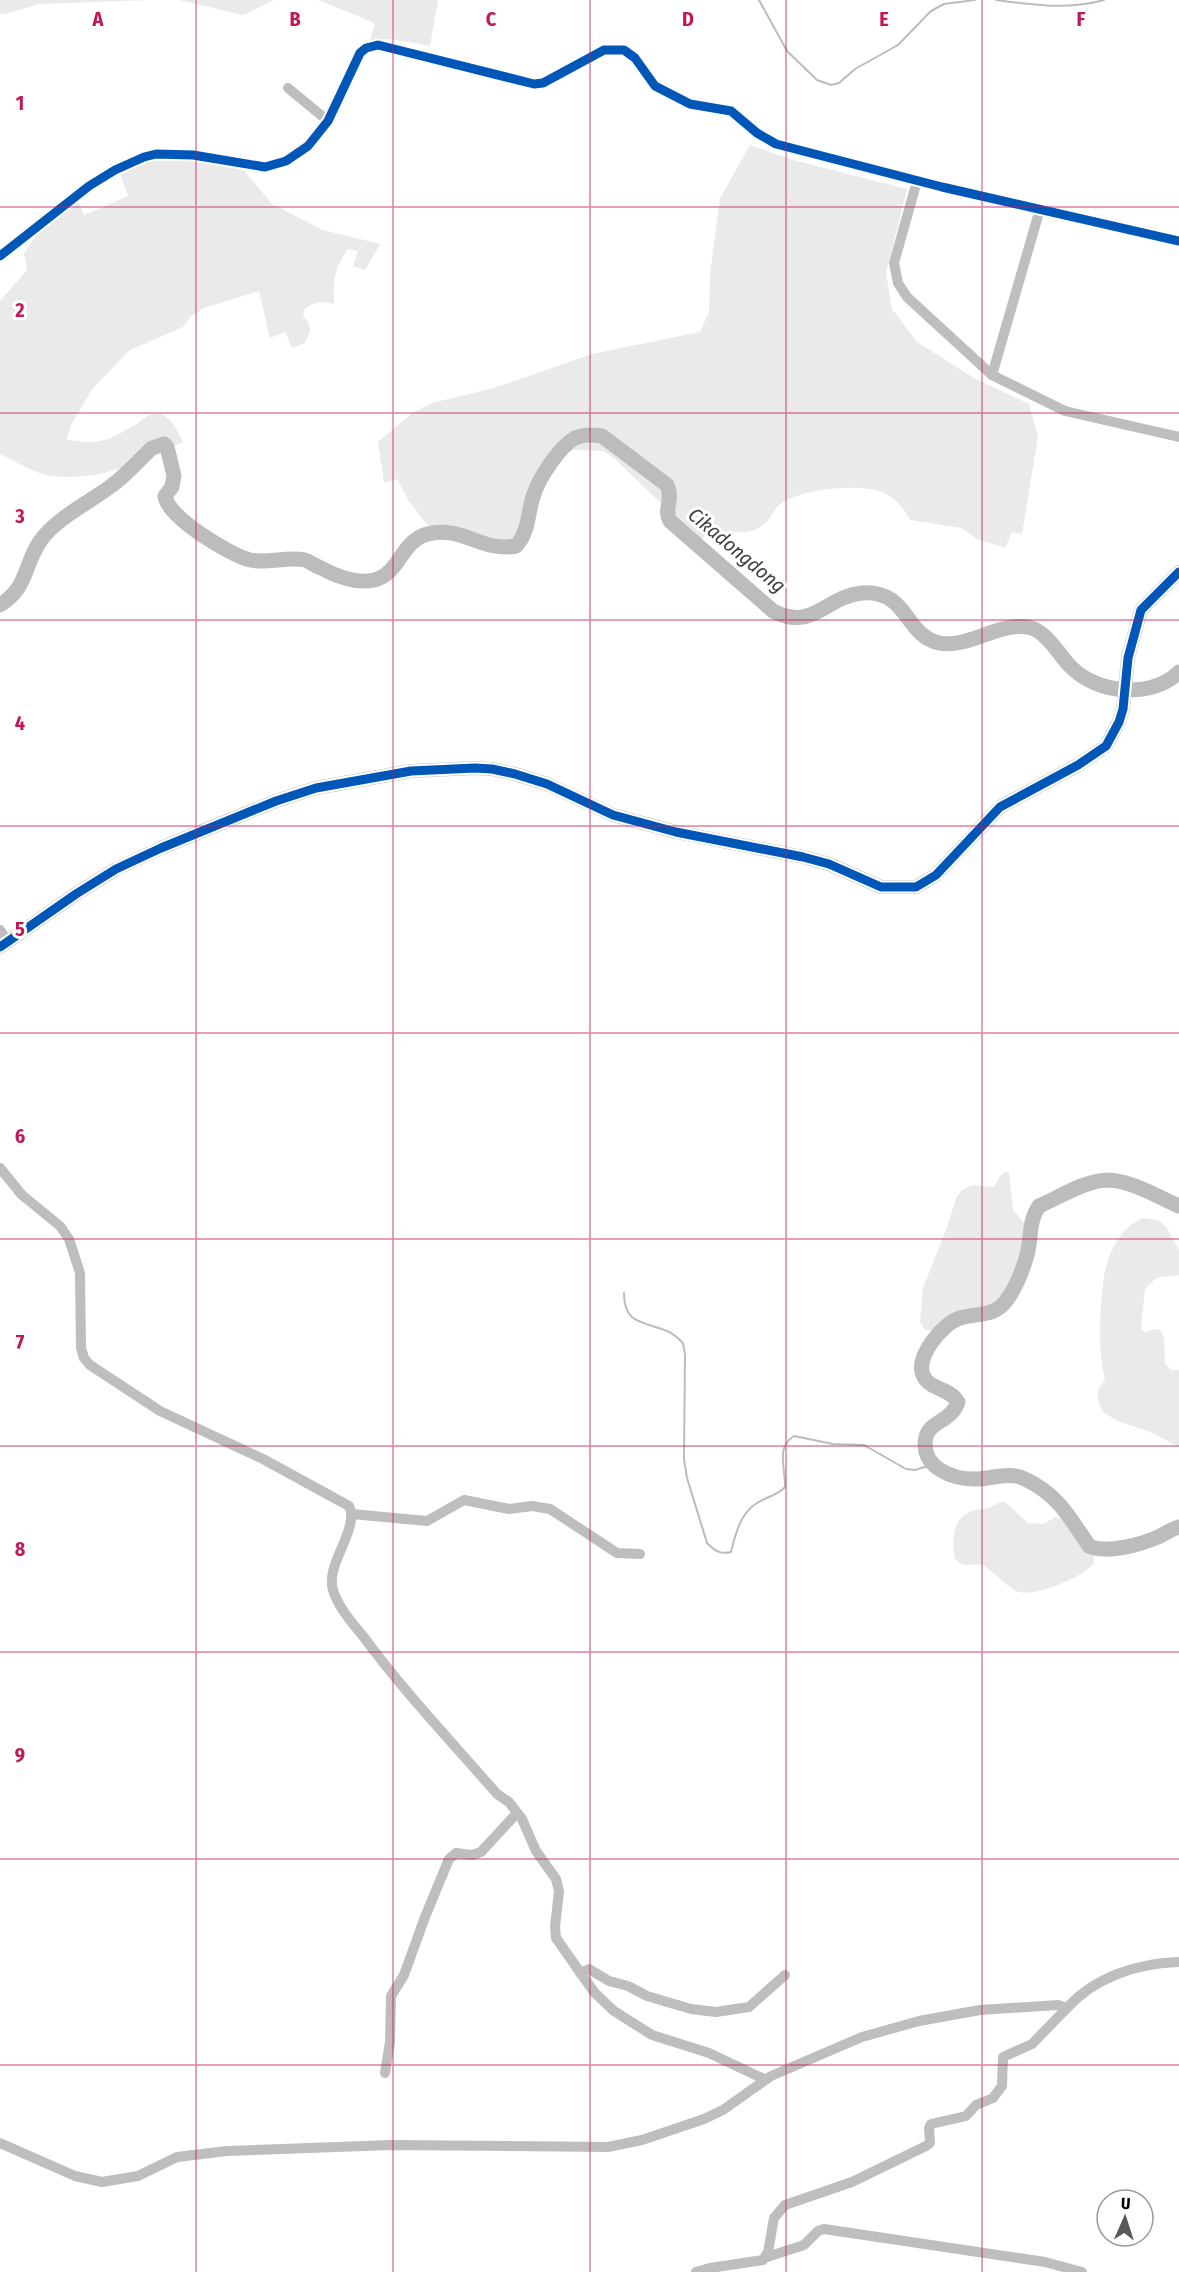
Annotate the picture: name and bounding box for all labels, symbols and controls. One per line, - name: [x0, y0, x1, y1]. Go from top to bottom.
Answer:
- text: A: [92, 7, 105, 31]
- text: B: [289, 7, 301, 31]
- text: C: [486, 7, 497, 31]
- text: D: [682, 7, 694, 31]
- text: E: [879, 7, 889, 31]
- text: F: [1077, 7, 1086, 31]
- text: 1: [16, 91, 24, 115]
- text: 2: [14, 298, 25, 322]
- water label: Cikadongdong: [684, 502, 790, 598]
- text: 3: [14, 504, 25, 528]
- text: 4: [15, 711, 25, 735]
- text: 5: [15, 917, 25, 941]
- text: 6: [15, 1124, 25, 1148]
- text: 7: [16, 1330, 25, 1354]
- text: 8: [15, 1537, 26, 1561]
- text: 9: [15, 1743, 25, 1767]
- north arrow: [1095, 2188, 1155, 2248]
- text: U: [1121, 2194, 1131, 2213]

